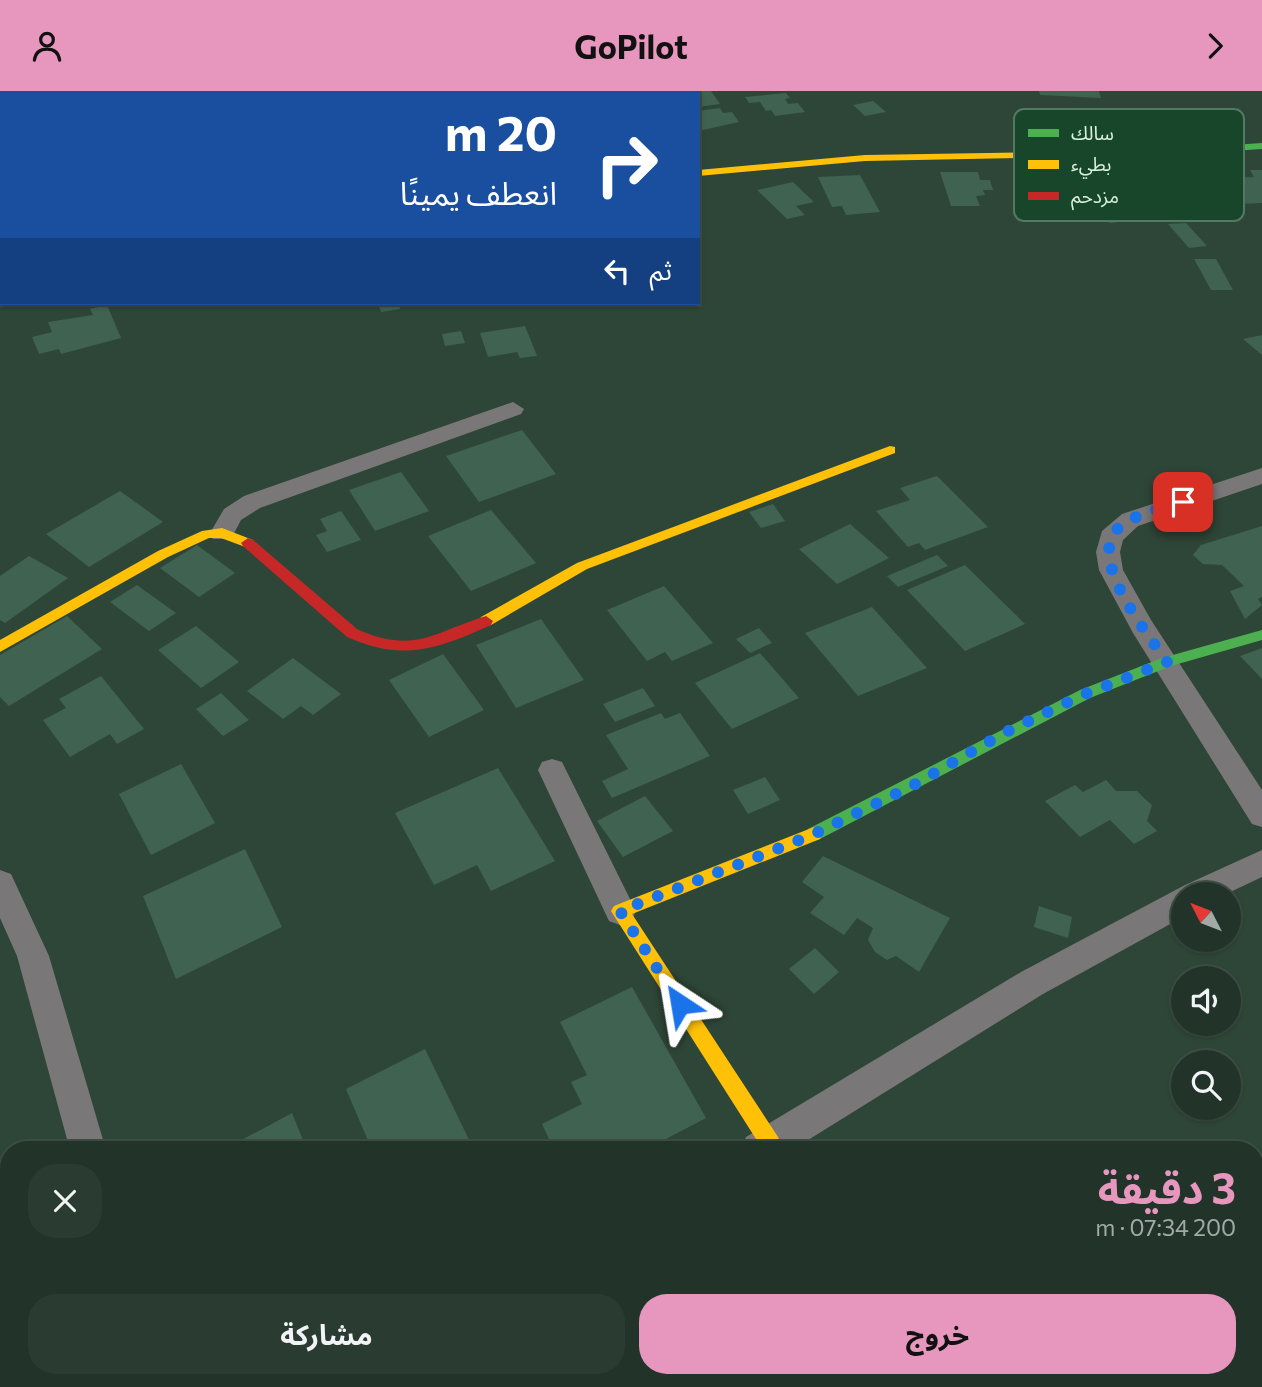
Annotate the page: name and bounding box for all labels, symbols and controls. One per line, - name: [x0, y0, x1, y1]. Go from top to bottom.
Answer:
- text: GoPilot: [574, 26, 688, 66]
- icon: person: [28, 27, 66, 65]
- icon: forward: [1196, 27, 1234, 65]
- text: 20 m: [445, 101, 557, 161]
- legend: [1014, 109, 1244, 221]
- icon: right: [581, 119, 672, 210]
- text: سالك: [1071, 121, 1114, 144]
- text: بطيء: [1071, 152, 1111, 179]
- text: انعطف يمينًا: [400, 172, 557, 212]
- text: مزدحم: [1071, 184, 1119, 211]
- icon: left: [598, 252, 636, 290]
- text: ثم: [650, 254, 672, 285]
- pin: [1153, 472, 1213, 532]
- icon: arrive: [1164, 483, 1202, 521]
- north arrow: [1171, 882, 1241, 952]
- map controls: [1171, 882, 1241, 1120]
- button: sound: [1171, 966, 1241, 1036]
- position arrow: [643, 967, 717, 1041]
- button: search: [1171, 1050, 1241, 1120]
- text: 3 دقيقة: [1098, 1161, 1236, 1213]
- button: close: [28, 1164, 102, 1238]
- text: 200 m · 07:34: [1095, 1213, 1236, 1241]
- button: مشاركة: [28, 1294, 625, 1374]
- button: خروج: [639, 1294, 1236, 1374]

